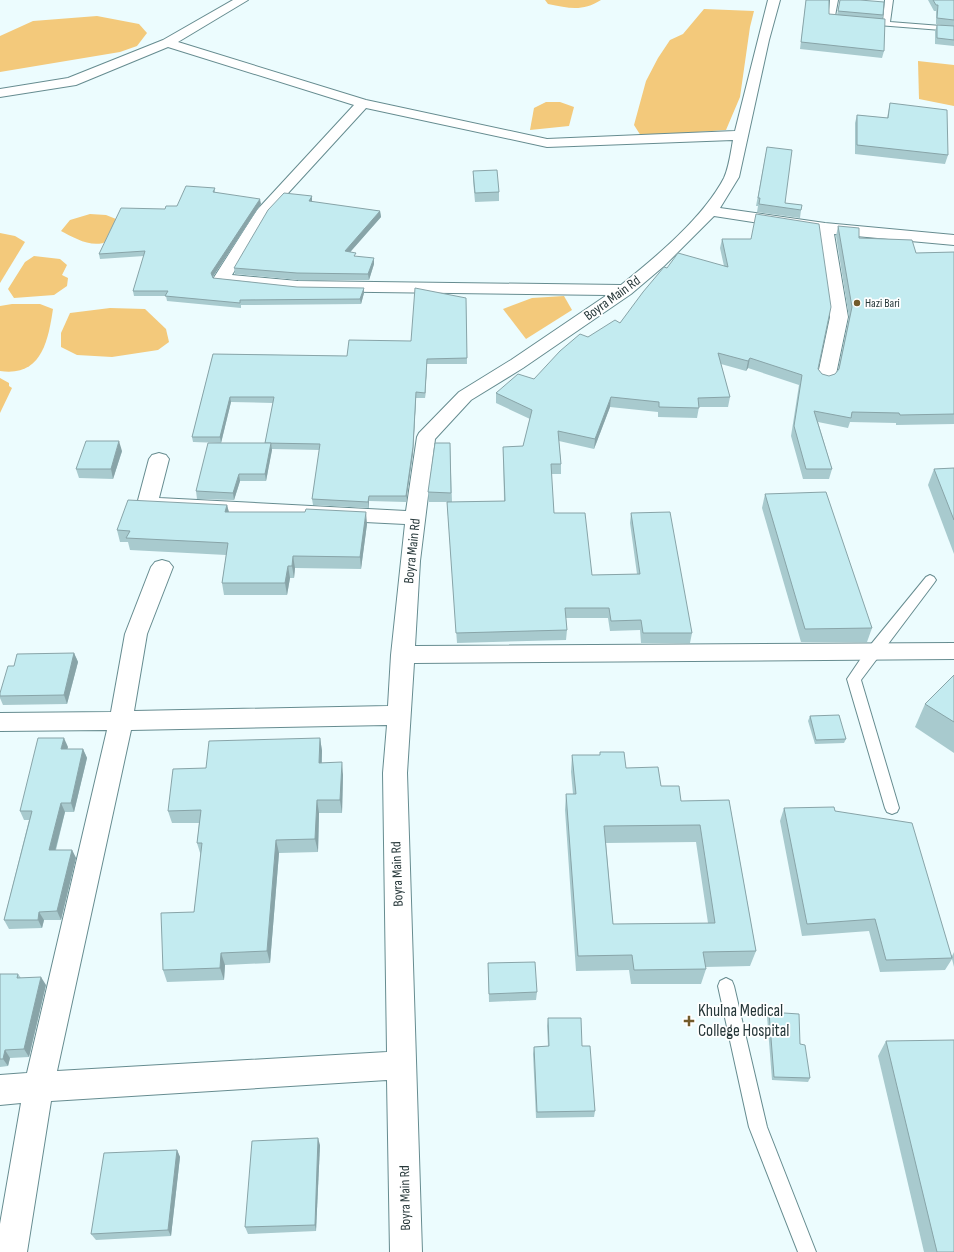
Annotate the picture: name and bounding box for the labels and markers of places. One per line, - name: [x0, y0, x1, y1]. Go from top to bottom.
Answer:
- place label: Hazi Bari: [865, 296, 900, 311]
- marker: Hazi Bari: [852, 298, 862, 308]
- place label: Khulna Medical College Hospital: [698, 1001, 789, 1041]
- marker: Khulna Medical College Hospital: [683, 1015, 695, 1027]

